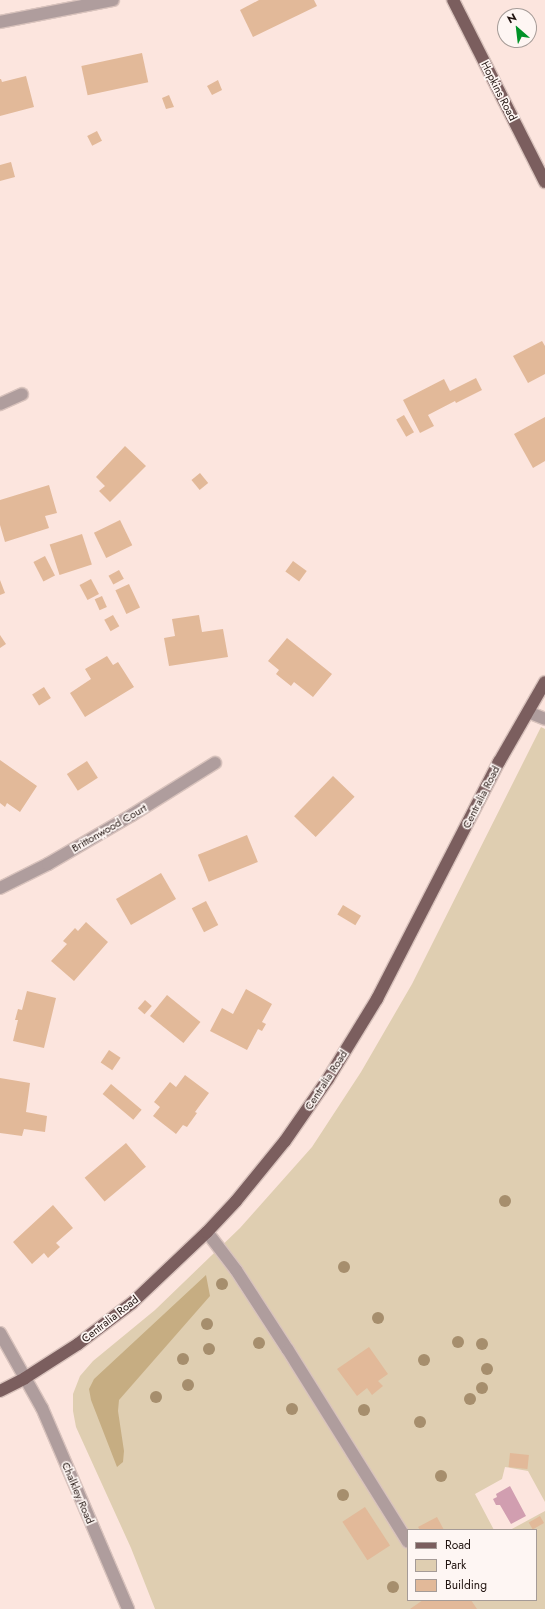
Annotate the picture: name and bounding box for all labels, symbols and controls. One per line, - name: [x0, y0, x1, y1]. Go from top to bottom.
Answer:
- north arrow: [497, 8, 537, 48]
- text: N: [504, 9, 519, 27]
- street label: Hopkins Road: [478, 59, 520, 123]
- street label: Centralia Road: [460, 764, 502, 830]
- street label: Brittonwood Court: [69, 801, 149, 855]
- street label: Centralia Road: [302, 1048, 350, 1112]
- street label: Centralia Road: [79, 1293, 141, 1345]
- street label: Chalkley Road: [59, 1460, 97, 1526]
- legend: [407, 1529, 537, 1601]
- text: Road: [445, 1536, 471, 1554]
- text: Park: [445, 1556, 466, 1574]
- text: Building: [445, 1576, 487, 1594]

